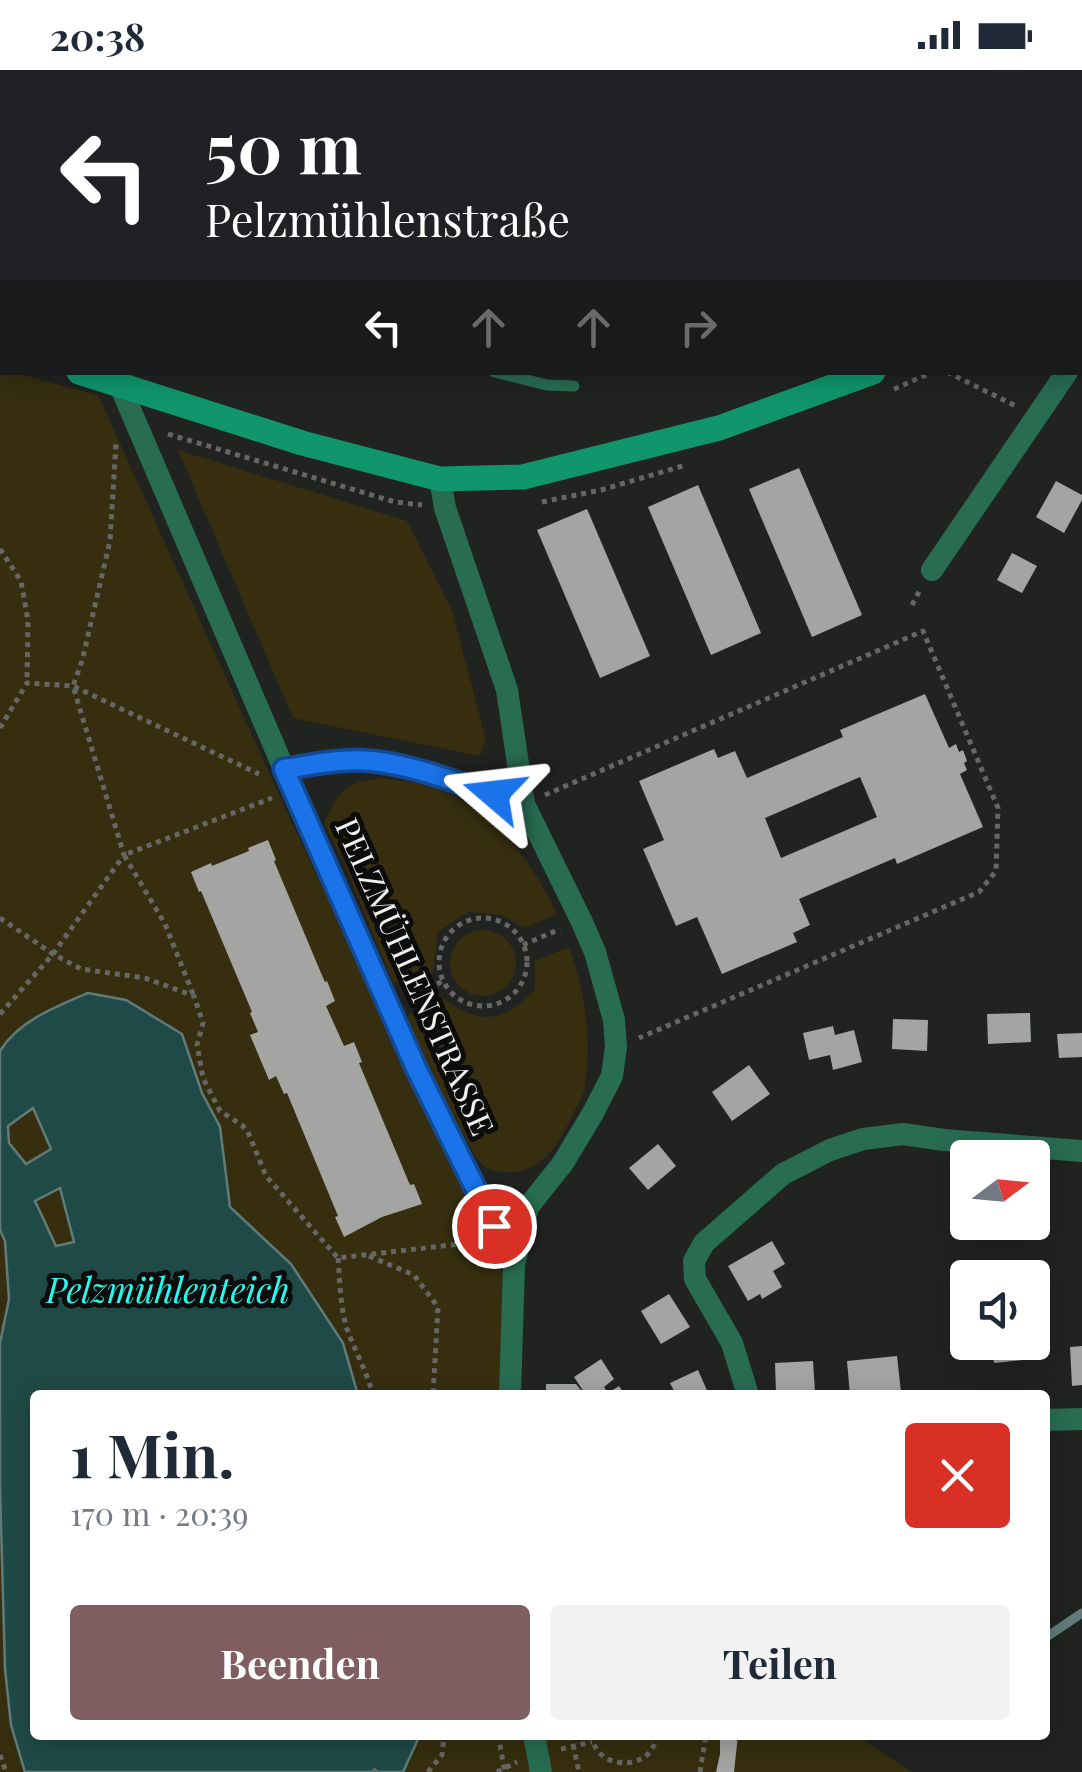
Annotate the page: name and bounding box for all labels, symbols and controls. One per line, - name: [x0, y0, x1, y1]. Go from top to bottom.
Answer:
- text: 20:38: [50, 10, 145, 61]
- text: 50 m: [205, 98, 362, 192]
- icon: left: [40, 110, 170, 240]
- text: Pelzmühlenstraße: [205, 188, 570, 248]
- icon: left: [356, 300, 411, 355]
- icon: ahead: [461, 300, 516, 355]
- icon: ahead: [566, 300, 621, 355]
- icon: right: [671, 300, 726, 355]
- position arrow: [442, 742, 546, 846]
- street label: PELZMÜHLENSTRASSE: [327, 811, 506, 1141]
- north arrow: [950, 1140, 1050, 1240]
- map controls: [950, 1140, 1050, 1360]
- pin: [452, 1184, 537, 1269]
- icon: arrive: [467, 1199, 522, 1254]
- button: sound: [950, 1260, 1050, 1360]
- water label: Pelzmühlenteich: [44, 1265, 290, 1312]
- text: 1 Min.: [70, 1413, 235, 1493]
- button: close: [905, 1423, 1010, 1528]
- text: 170 m · 20:39: [70, 1491, 249, 1534]
- button: Beenden: [70, 1605, 530, 1720]
- button: Teilen: [550, 1605, 1010, 1720]

